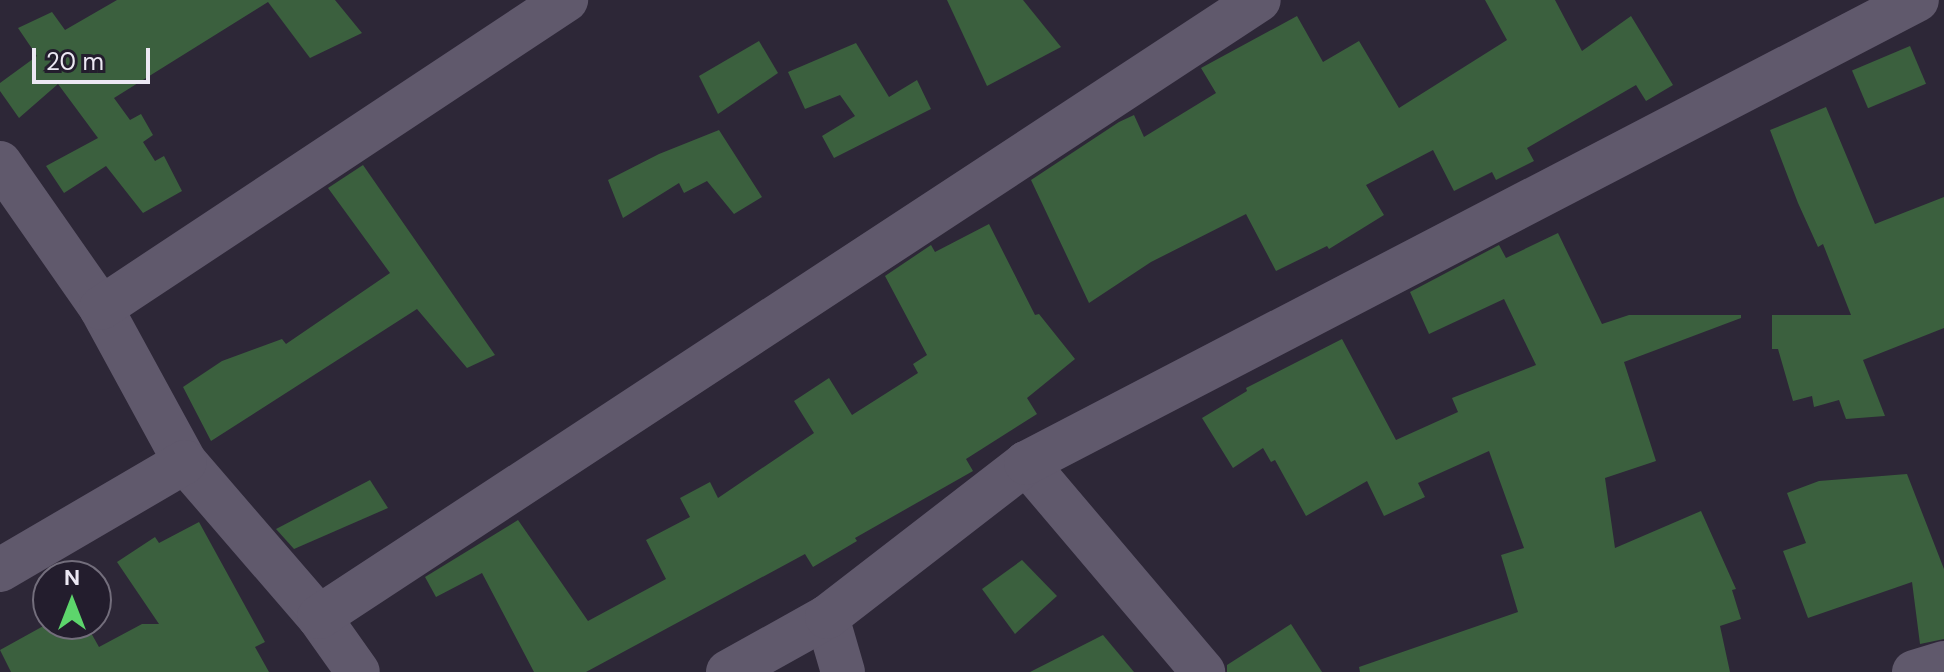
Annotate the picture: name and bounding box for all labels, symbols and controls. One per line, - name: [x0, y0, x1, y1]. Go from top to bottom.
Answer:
- scale bar: [36, 32, 154, 82]
- text: 20 m: [46, 46, 104, 77]
- north arrow: [32, 560, 112, 640]
- text: N: [64, 563, 80, 592]

